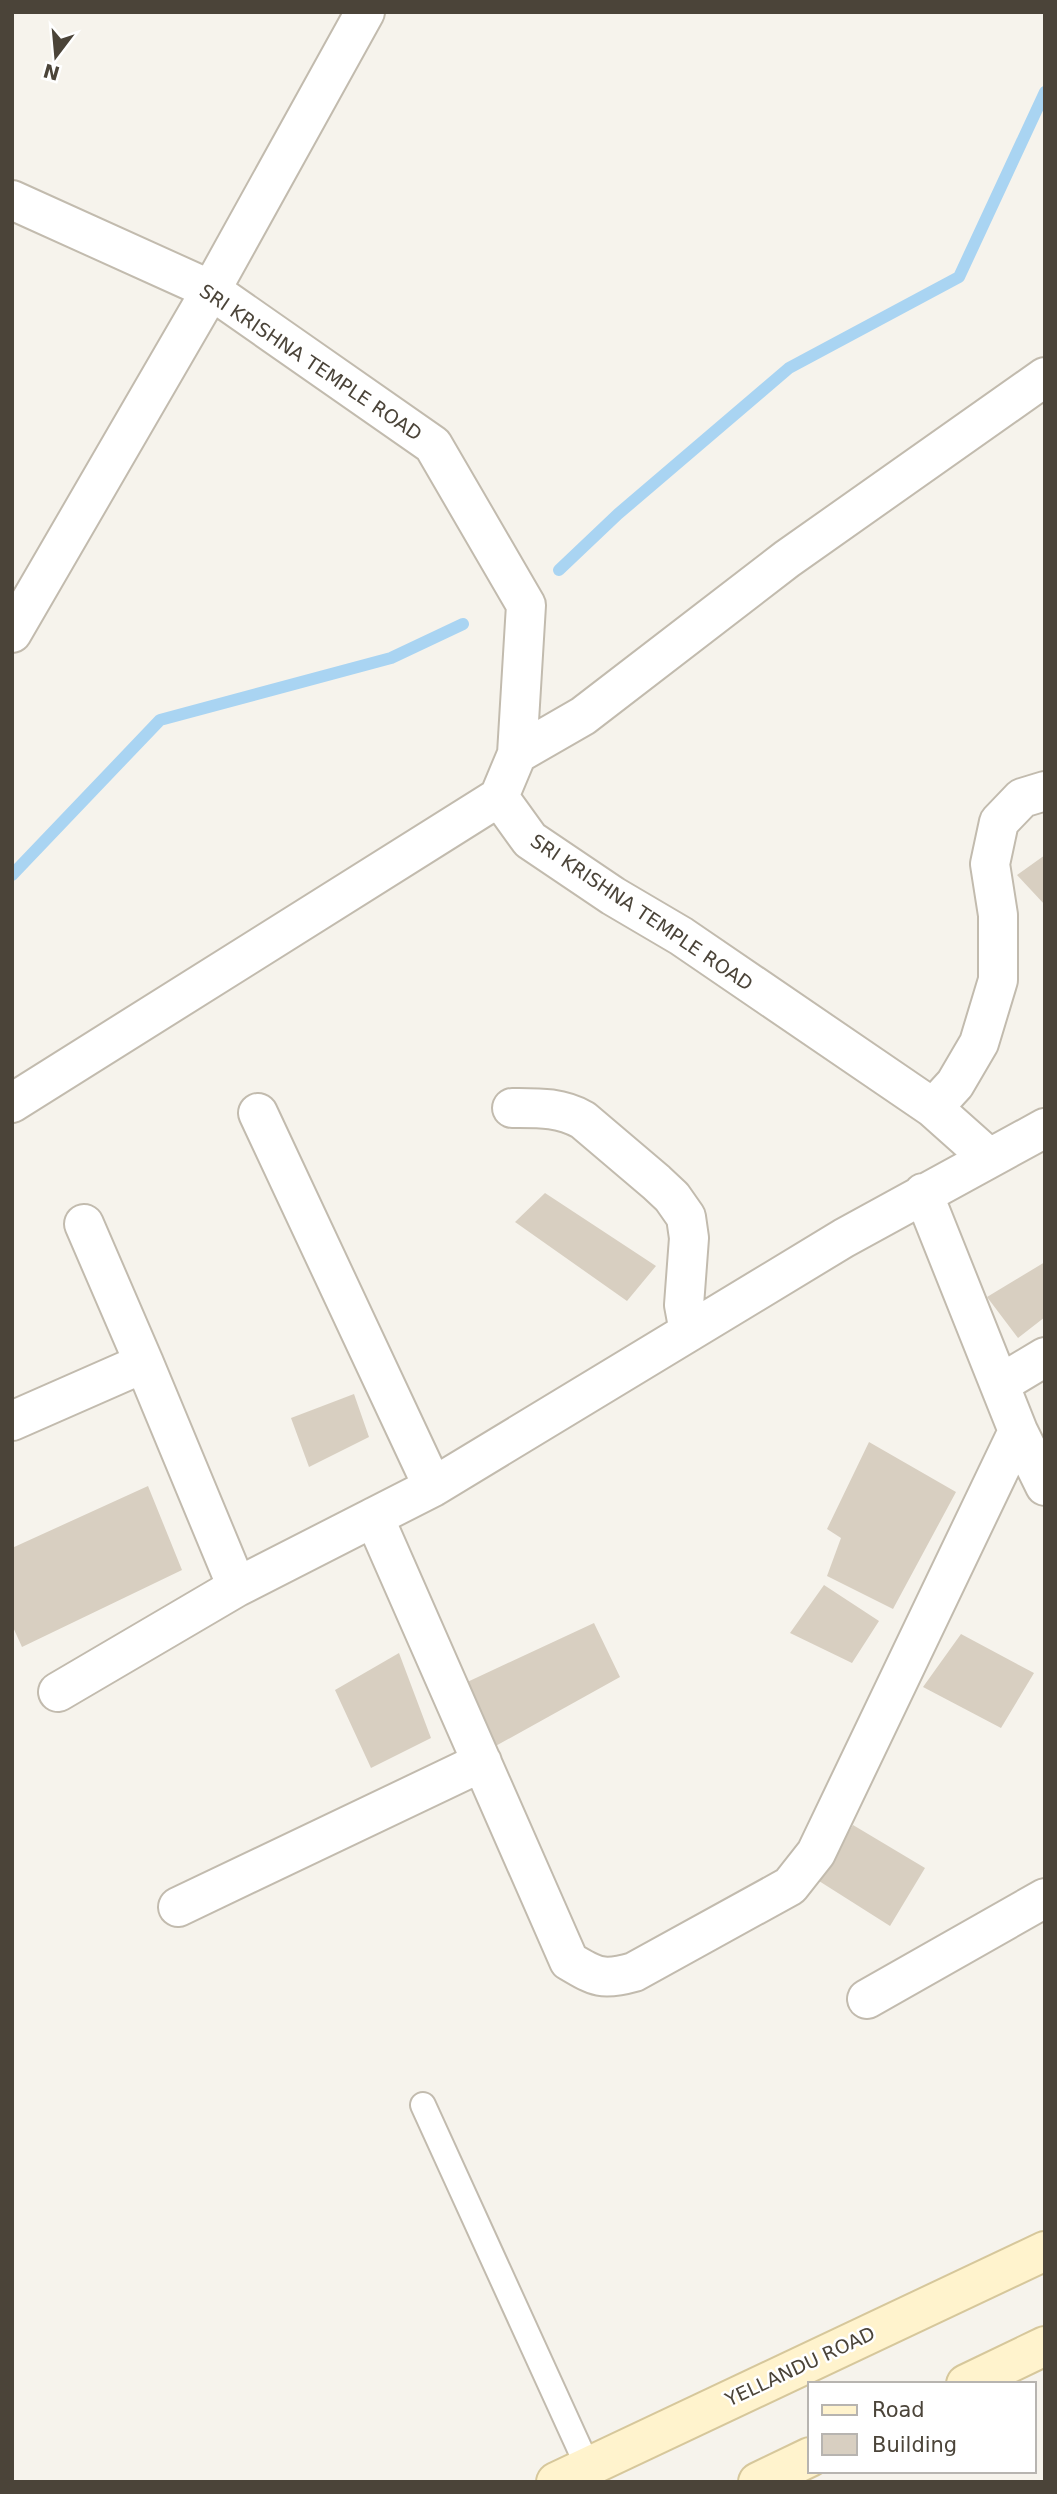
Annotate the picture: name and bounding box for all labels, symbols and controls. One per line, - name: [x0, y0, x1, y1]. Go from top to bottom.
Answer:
- north arrow: [21, 21, 91, 91]
- text: N: [41, 60, 62, 85]
- street label: SRI KRISHNA TEMPLE ROAD: [196, 279, 426, 445]
- street label: SRI KRISHNA TEMPLE ROAD: [527, 829, 757, 995]
- street label: YELLANDU ROAD: [721, 2322, 878, 2411]
- legend: [808, 2382, 1036, 2473]
- text: Road: [872, 2398, 925, 2422]
- text: Building: [872, 2433, 957, 2457]

